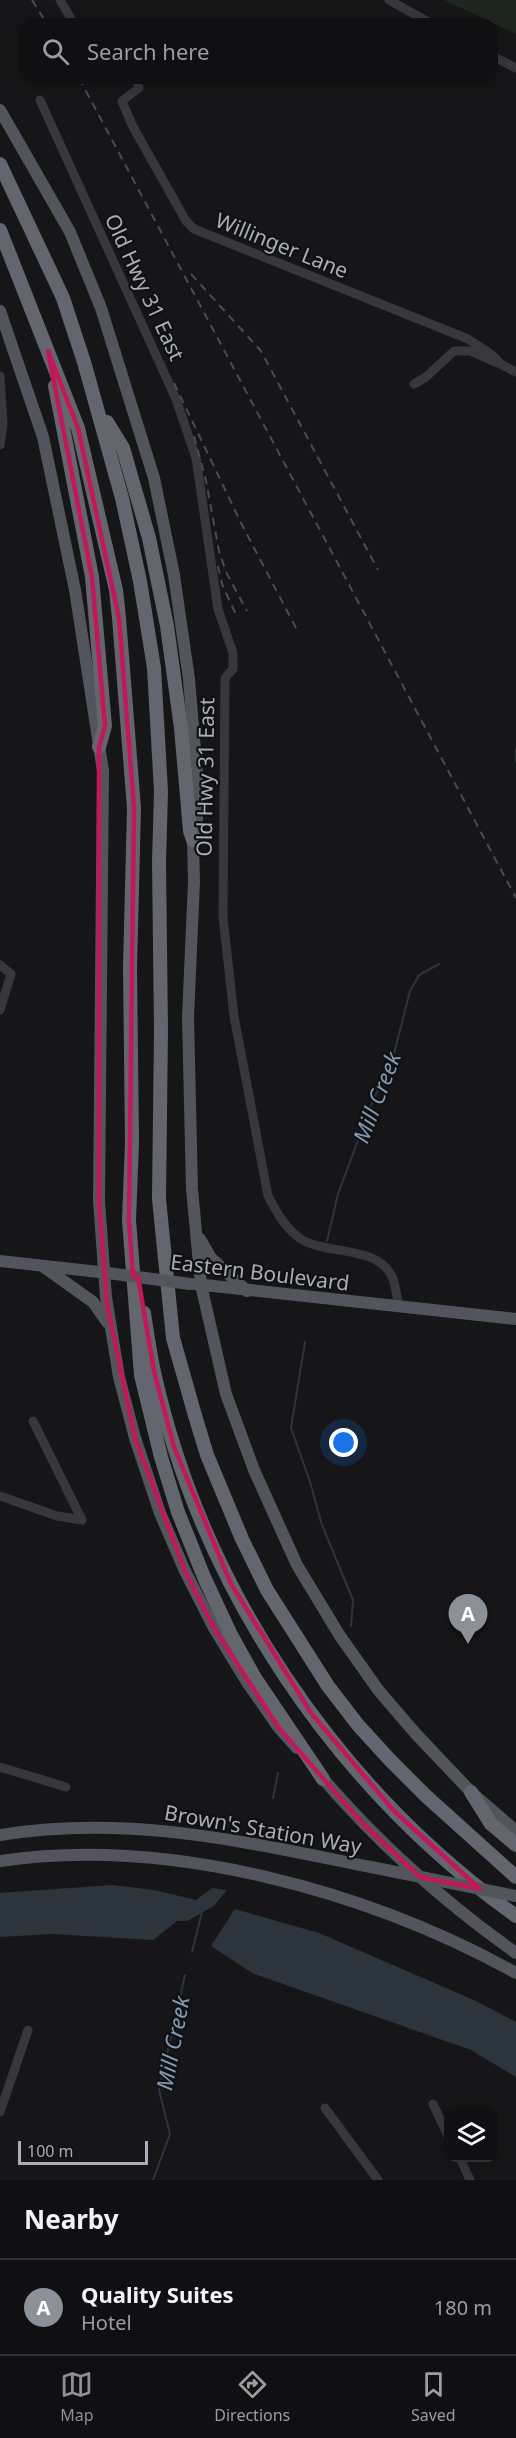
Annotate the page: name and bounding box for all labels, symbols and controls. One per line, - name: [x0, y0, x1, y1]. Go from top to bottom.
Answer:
- search box: [18, 18, 498, 84]
- icon: search: [39, 35, 72, 68]
- text: Search here: [87, 36, 209, 66]
- street label: Willinger Lane: [212, 206, 352, 284]
- street label: Old Hwy 31 East: [99, 209, 191, 365]
- street label: Old Hwy 31 East: [190, 697, 220, 857]
- water label: Mill Creek: [345, 1046, 407, 1147]
- street label: Eastern Boulevard: [169, 1247, 351, 1297]
- your location: [329, 1428, 358, 1457]
- pin: A: [448, 1594, 488, 1644]
- street label: Brown's Station Way: [162, 1798, 364, 1860]
- water label: Mill Creek: [148, 1992, 196, 2093]
- map controls: [444, 2108, 498, 2162]
- button: layers: [444, 2108, 498, 2162]
- scale bar: [18, 2138, 148, 2166]
- text: 100 m: [27, 2140, 74, 2162]
- text: Nearby: [24, 2201, 119, 2237]
- text: Quality Suites: [81, 2279, 234, 2309]
- text: A: [37, 2294, 50, 2321]
- text: 180 m: [434, 2294, 492, 2321]
- text: Hotel: [81, 2309, 132, 2336]
- tab: Map: [60, 2368, 94, 2426]
- tab: Directions: [214, 2368, 290, 2426]
- tab: Saved: [411, 2368, 456, 2426]

